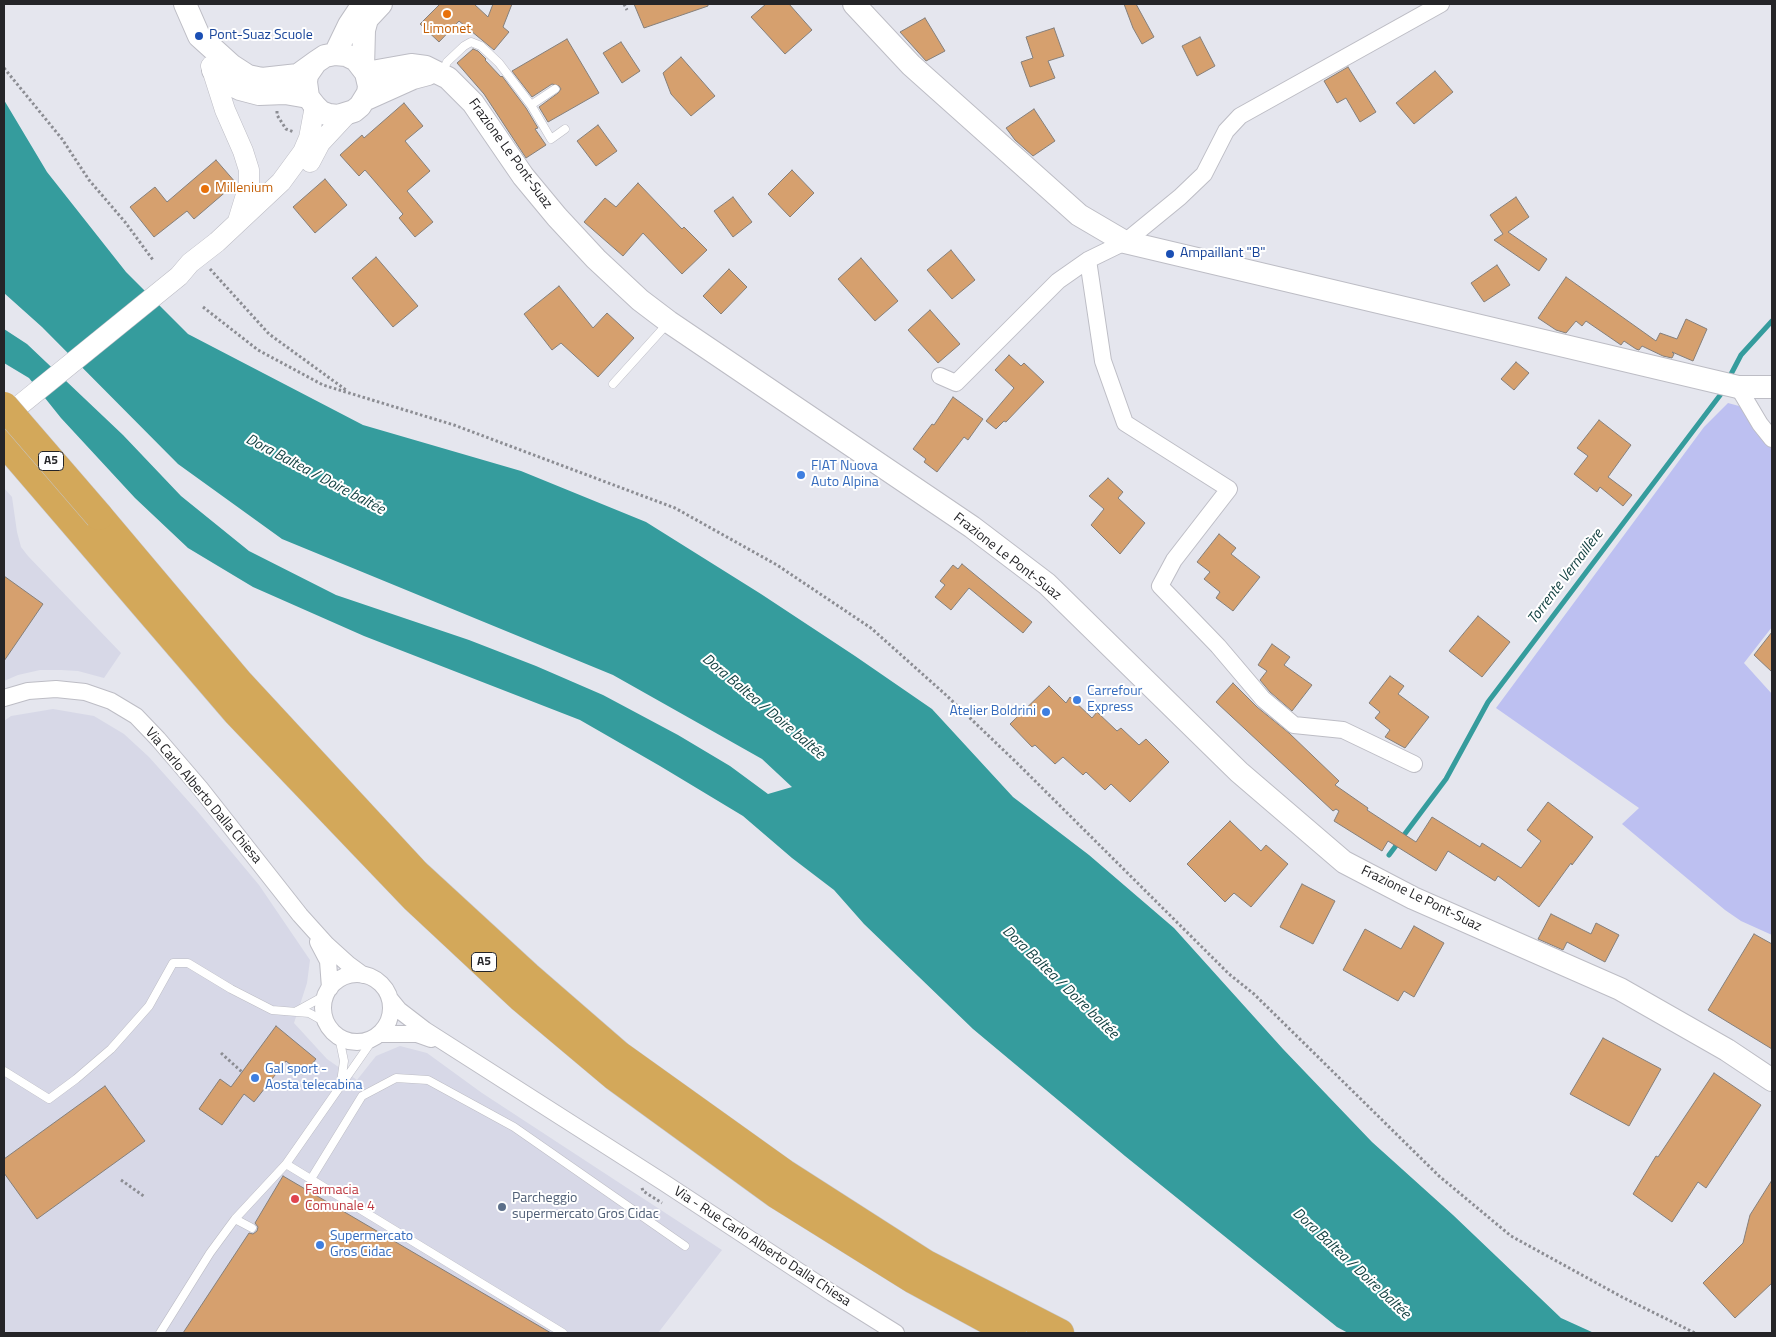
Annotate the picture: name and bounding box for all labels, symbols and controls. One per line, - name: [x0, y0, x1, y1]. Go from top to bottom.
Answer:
- marker: Limonet: [441, 8, 453, 20]
- place label: Limonet: [423, 22, 471, 38]
- place label: Pont-Suaz Scuole: [209, 28, 313, 44]
- marker: Pont-Suaz Scuole: [193, 30, 205, 42]
- street label: Frazione Le Pont-Suaz: [464, 96, 556, 212]
- place label: Millenium: [215, 181, 273, 197]
- marker: Millenium: [199, 183, 211, 195]
- place label: Ampaillant "B": [1180, 246, 1266, 262]
- marker: Ampaillant "B": [1164, 248, 1176, 260]
- water label: Dora Baltea / Doire baltée: [243, 431, 387, 519]
- road number: A5: [38, 452, 64, 471]
- place label: FIAT Nuova Auto Alpina: [811, 459, 879, 492]
- marker: FIAT Nuova Auto Alpina: [795, 469, 807, 481]
- street label: Frazione Le Pont-Suaz: [950, 510, 1064, 604]
- water label: Torrente Vernaillère: [1524, 526, 1608, 628]
- water label: Dora Baltea / Doire baltée: [698, 650, 828, 764]
- place label: Carrefour Express: [1087, 684, 1142, 716]
- marker: Carrefour Express: [1071, 694, 1083, 706]
- place label: Atelier Boldrini: [949, 704, 1036, 720]
- marker: Atelier Boldrini: [1040, 706, 1052, 718]
- street label: Via Carlo Alberto Dalla Chiesa: [141, 725, 265, 867]
- street label: Frazione Le Pont-Suaz: [1358, 863, 1484, 935]
- water label: Dora Baltea / Doire baltée: [998, 923, 1122, 1043]
- road number: A5: [472, 952, 496, 972]
- place label: Gal sport - Aosta telecabina: [265, 1062, 363, 1094]
- marker: Gal sport - Aosta telecabina: [249, 1072, 261, 1084]
- place label: Farmacia Comunale 4: [305, 1183, 375, 1216]
- street label: Via - Rue Carlo Alberto Dalla Chiesa: [670, 1183, 854, 1311]
- place label: Parcheggio supermercato Gros Cidac: [512, 1191, 659, 1224]
- marker: Farmacia Comunale 4: [289, 1193, 301, 1205]
- marker: Parcheggio supermercato Gros Cidac: [496, 1201, 508, 1213]
- water label: Dora Baltea / Doire baltée: [1288, 1205, 1414, 1323]
- place label: Supermercato Gros Cidac: [330, 1229, 413, 1262]
- marker: Supermercato Gros Cidac: [314, 1239, 326, 1251]

